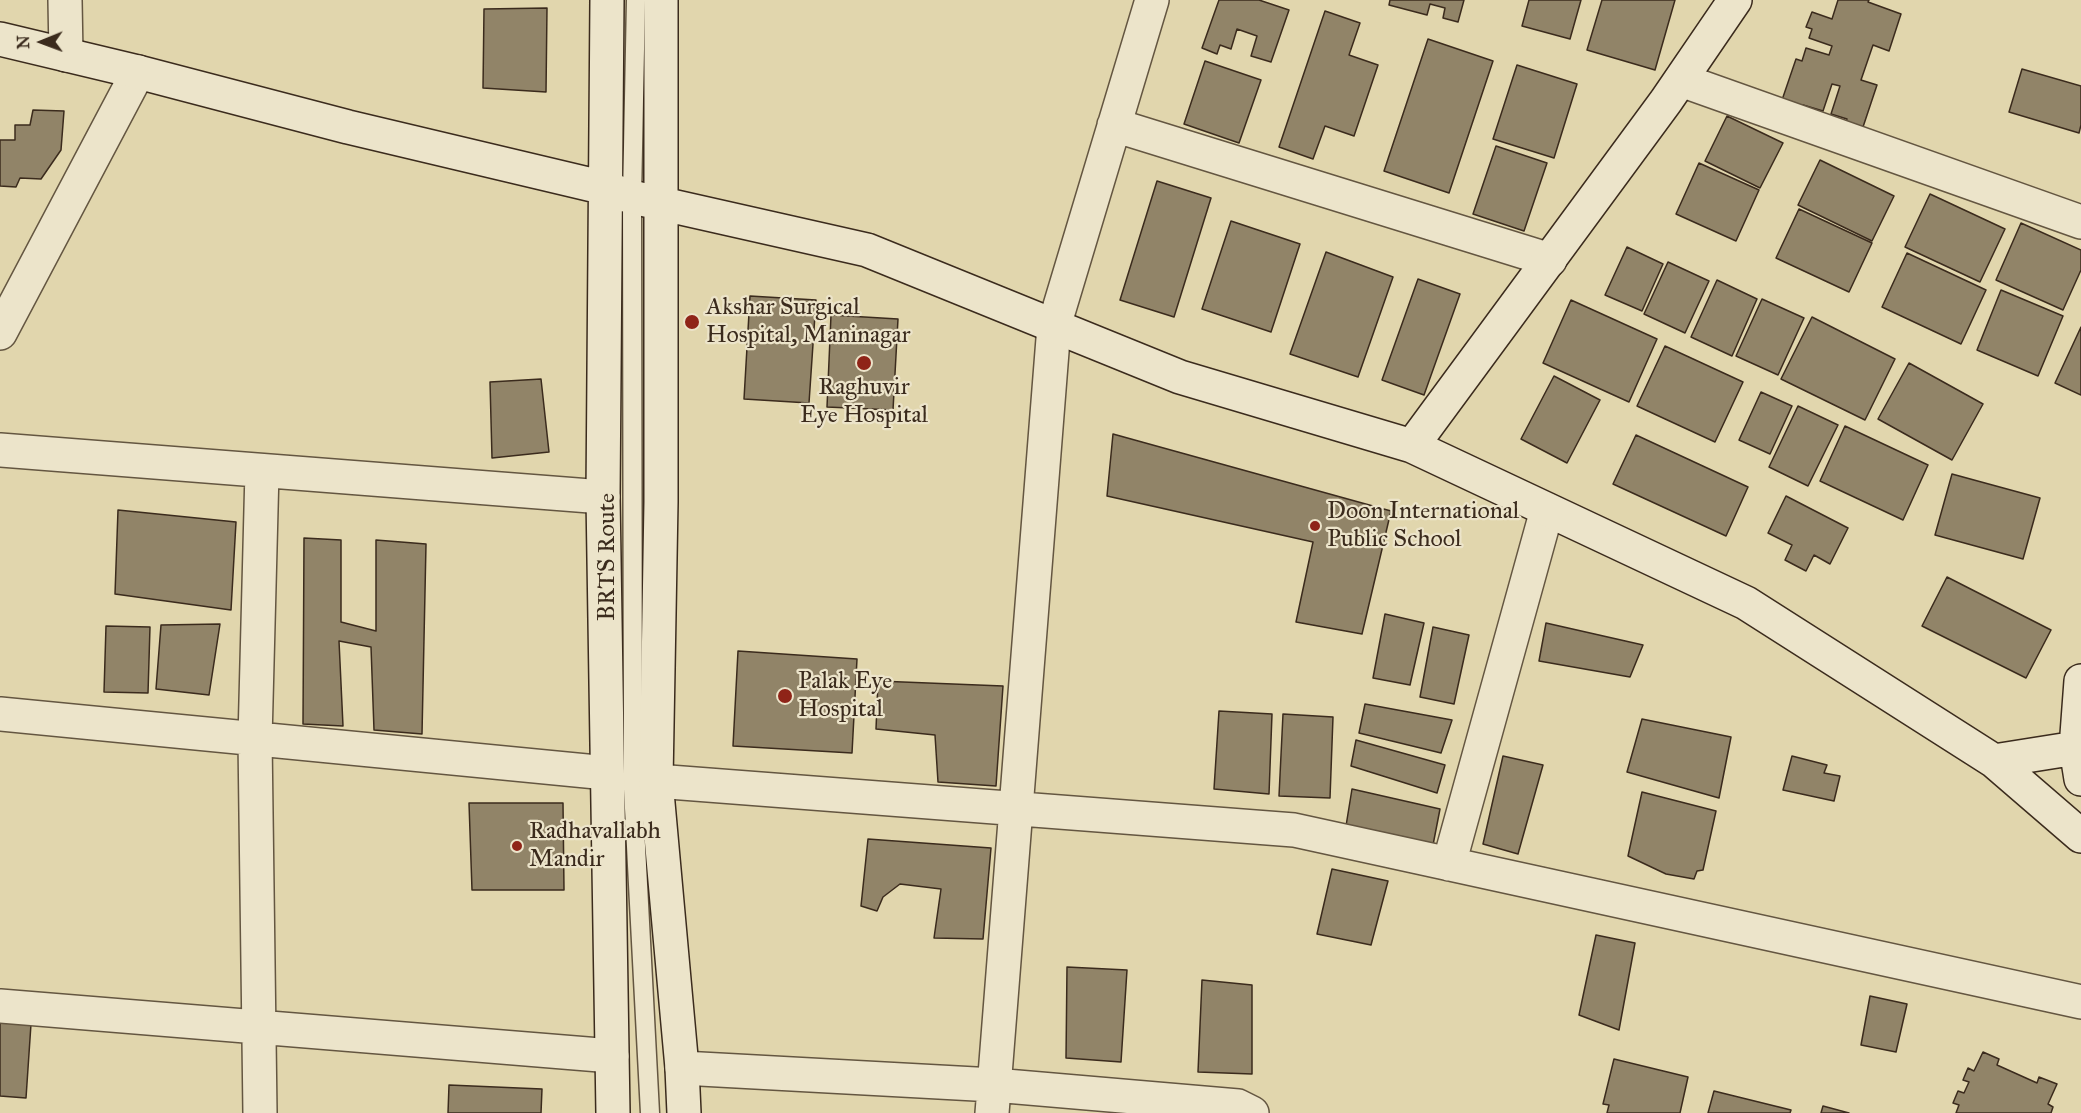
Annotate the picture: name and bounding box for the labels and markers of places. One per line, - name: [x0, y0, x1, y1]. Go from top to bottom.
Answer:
- place label: Akshar Surgical Hospital, Maninagar: [706, 294, 911, 350]
- marker: Akshar Surgical Hospital, Maninagar: [683, 313, 701, 331]
- marker: Raghuvir Eye Hospital: [855, 354, 873, 372]
- place label: Raghuvir Eye Hospital: [800, 374, 928, 430]
- place label: Doon International Public School: [1327, 498, 1519, 554]
- marker: Doon International Public School: [1308, 519, 1322, 533]
- place label: Palak Eye Hospital: [798, 668, 892, 724]
- marker: Palak Eye Hospital: [776, 687, 794, 705]
- place label: Radhavallabh Mandir: [529, 818, 661, 874]
- marker: Radhavallabh Mandir: [510, 839, 524, 853]

